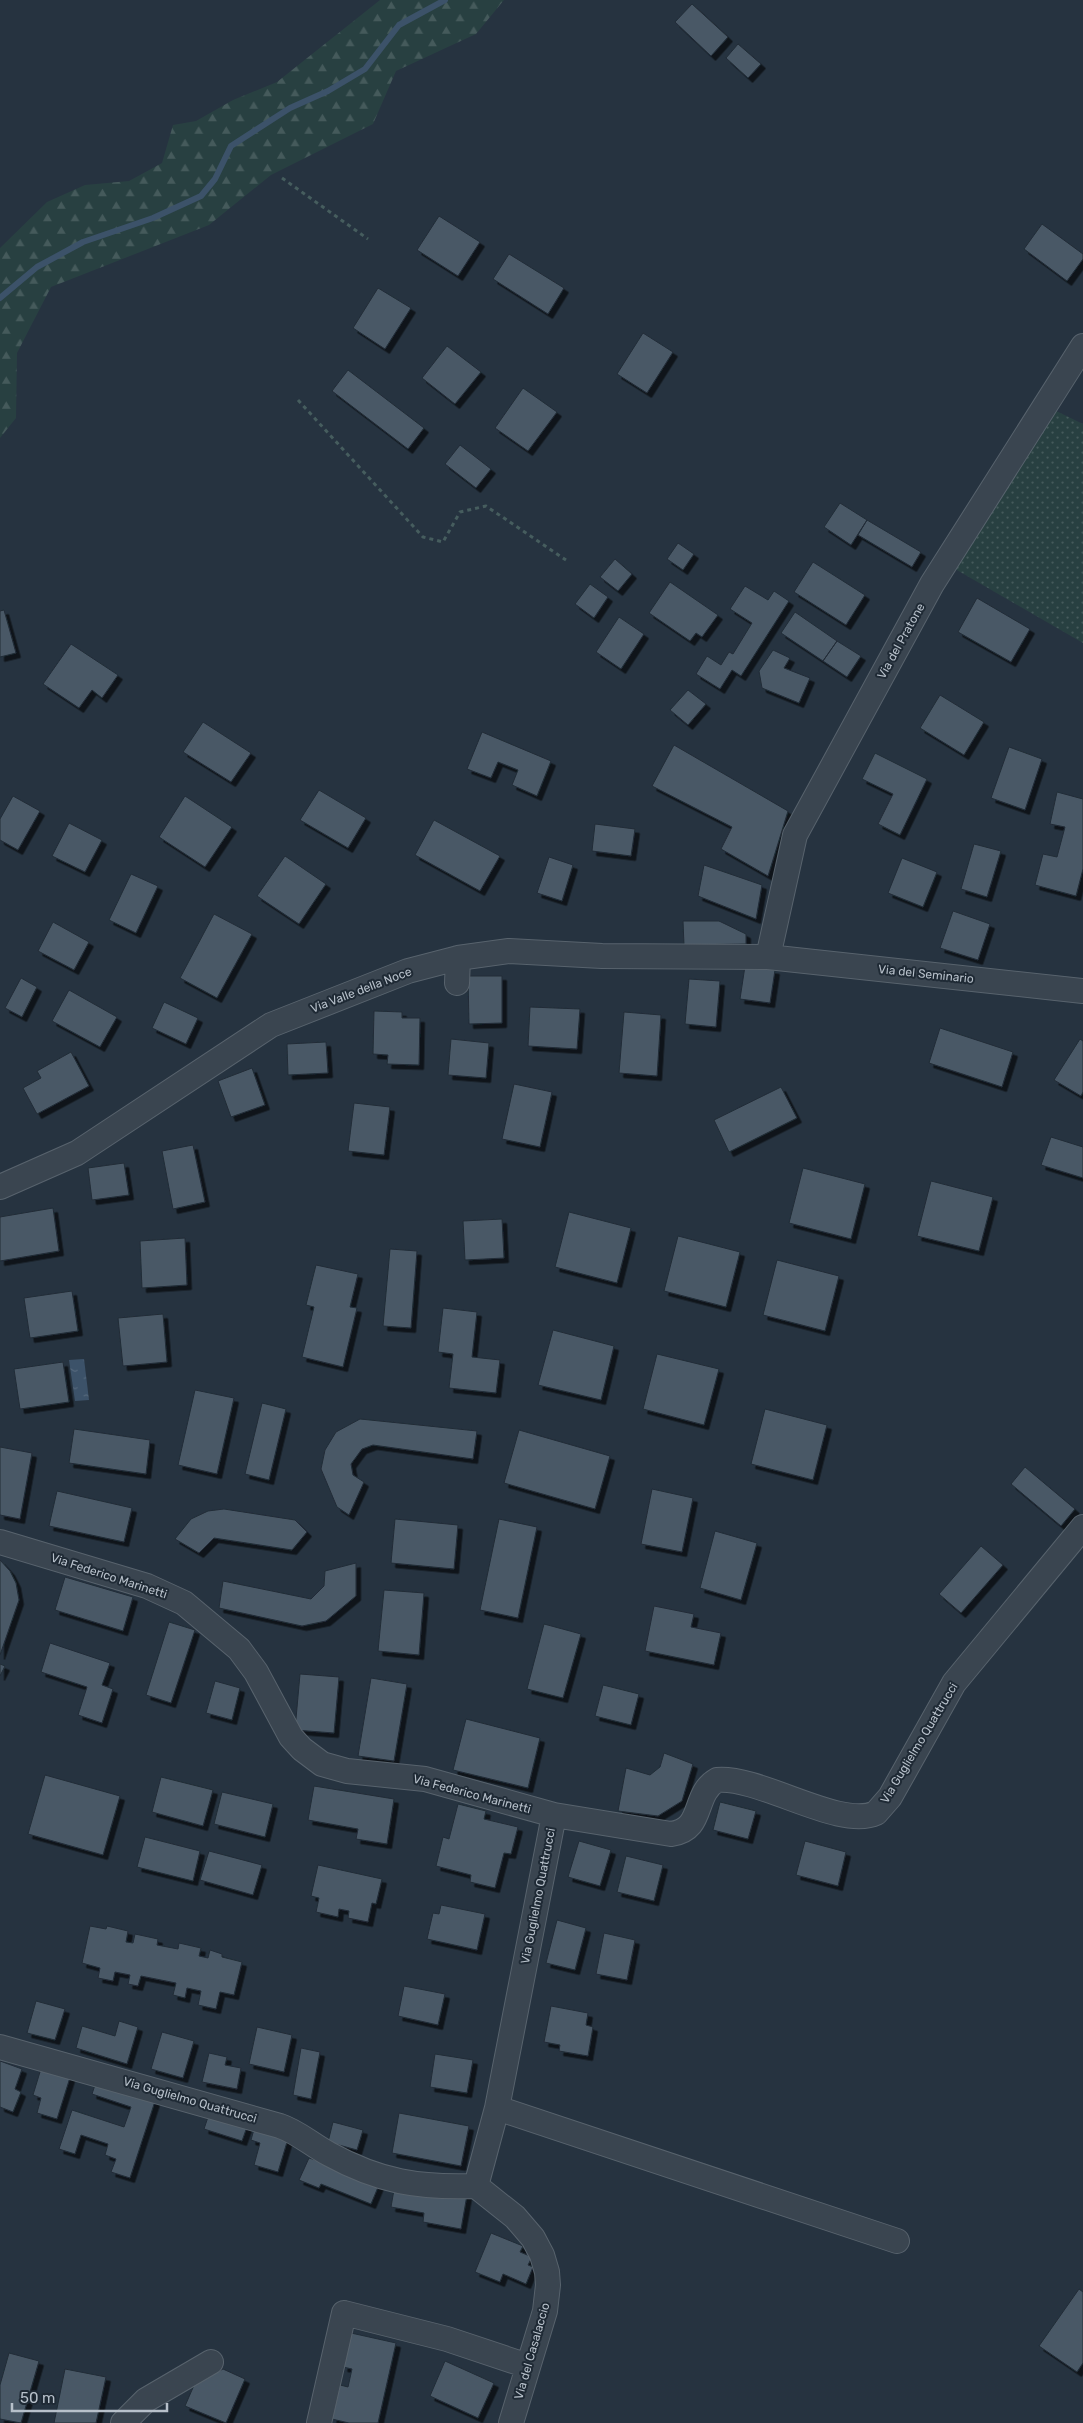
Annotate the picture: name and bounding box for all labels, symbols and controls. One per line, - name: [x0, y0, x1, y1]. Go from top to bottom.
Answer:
- street label: Via del Pratone: [874, 600, 928, 681]
- street label: Via del Seminario: [878, 962, 975, 986]
- street label: Via Valle della Noce: [309, 964, 414, 1016]
- street label: Via Federico Marinetti: [49, 1551, 169, 1601]
- street label: Via Guglielmo Quattrucci: [877, 1680, 961, 1806]
- street label: Via Federico Marinetti: [411, 1772, 533, 1817]
- street label: Via Guglielmo Quattrucci: [518, 1827, 558, 1965]
- street label: Via Guglielmo Quattrucci: [122, 2074, 258, 2126]
- street label: Via del Casalaccio: [511, 2301, 553, 2401]
- scale bar: [12, 2380, 168, 2412]
- text: 50 m: [20, 2389, 55, 2407]

